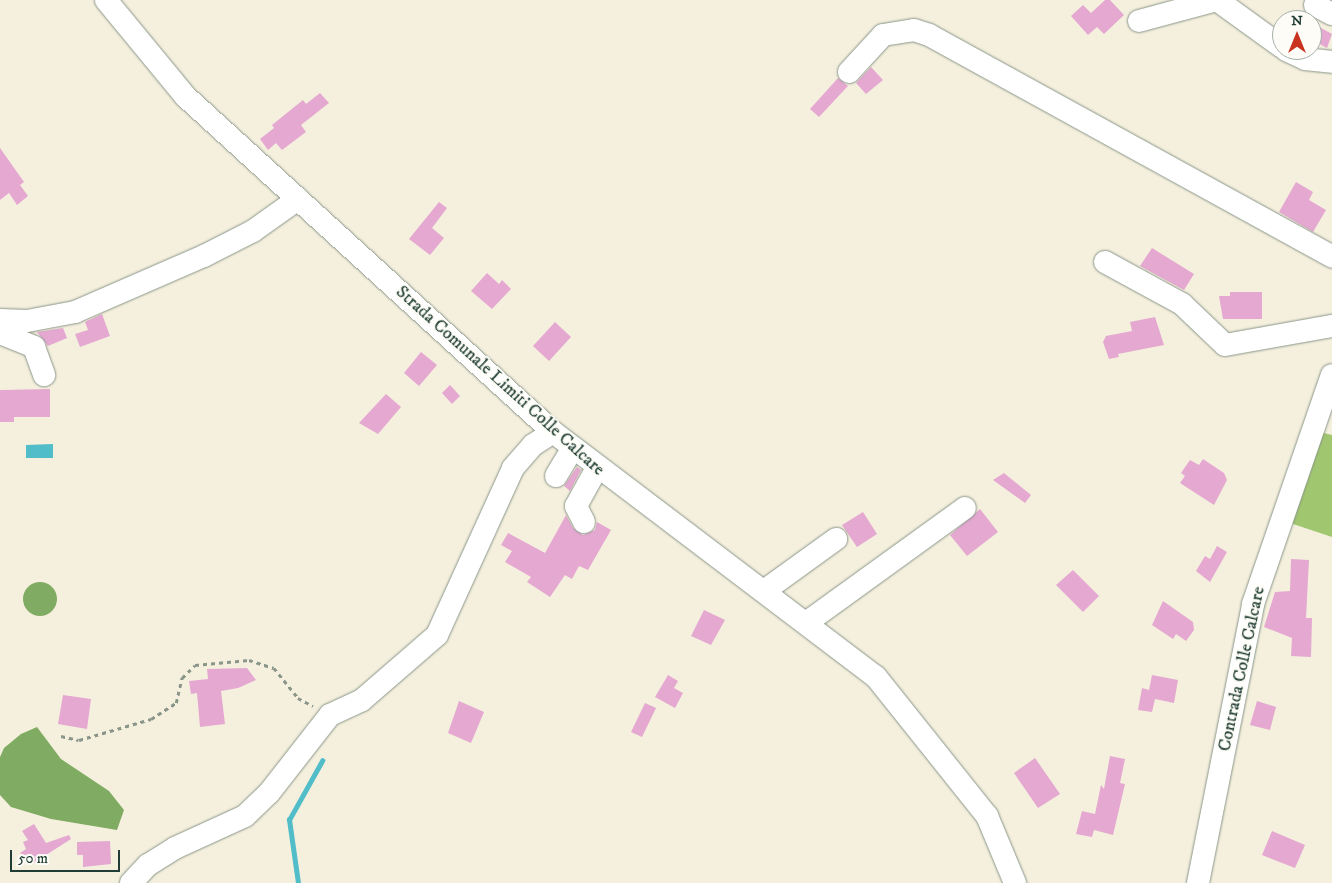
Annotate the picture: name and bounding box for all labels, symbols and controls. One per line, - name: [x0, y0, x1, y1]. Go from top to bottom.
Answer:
- north arrow: [1272, 10, 1322, 60]
- text: N: [1291, 12, 1303, 30]
- street label: Strada Comunale Limiti Colle Calcare: [391, 281, 609, 481]
- street label: Contrada Colle Calcare: [1214, 585, 1270, 753]
- scale bar: [12, 840, 122, 872]
- text: 50 m: [18, 849, 48, 868]

